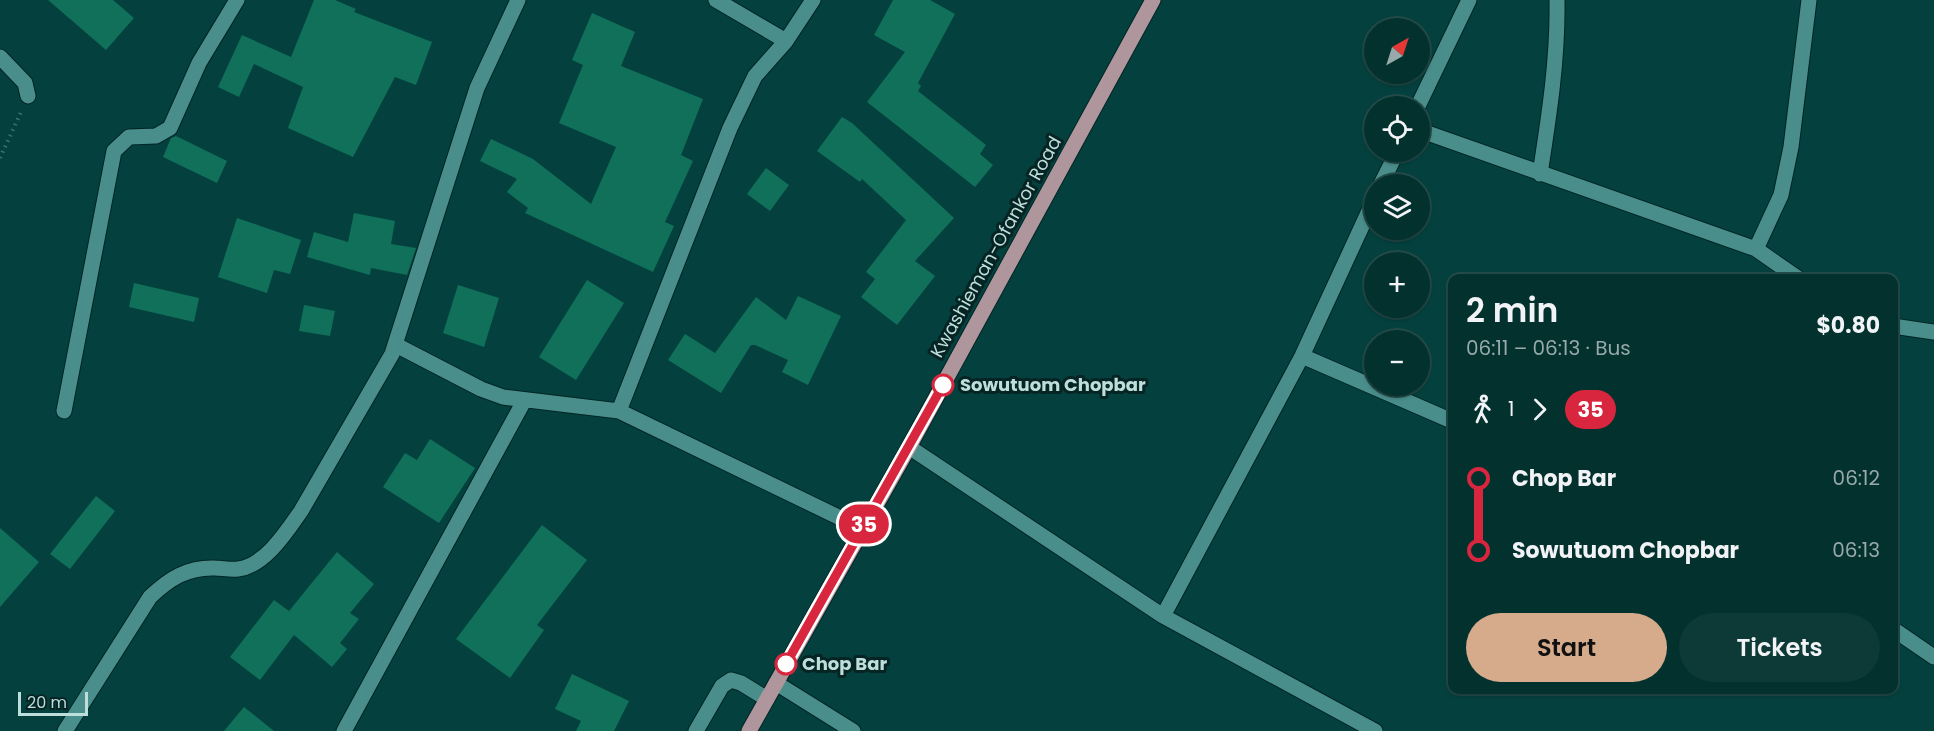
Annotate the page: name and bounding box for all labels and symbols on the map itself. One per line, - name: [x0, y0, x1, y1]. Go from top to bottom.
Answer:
- north arrow: [1364, 18, 1430, 84]
- street label: Kwashieman-Ofankor Road: [924, 132, 1067, 362]
- place label: Sowutuom Chopbar: [960, 372, 1146, 397]
- marker: Sowutuom Chopbar: [932, 374, 954, 396]
- line badge: 35: [837, 504, 891, 544]
- place label: Chop Bar: [802, 651, 887, 676]
- marker: Chop Bar: [775, 653, 797, 675]
- scale bar: [18, 689, 88, 716]

